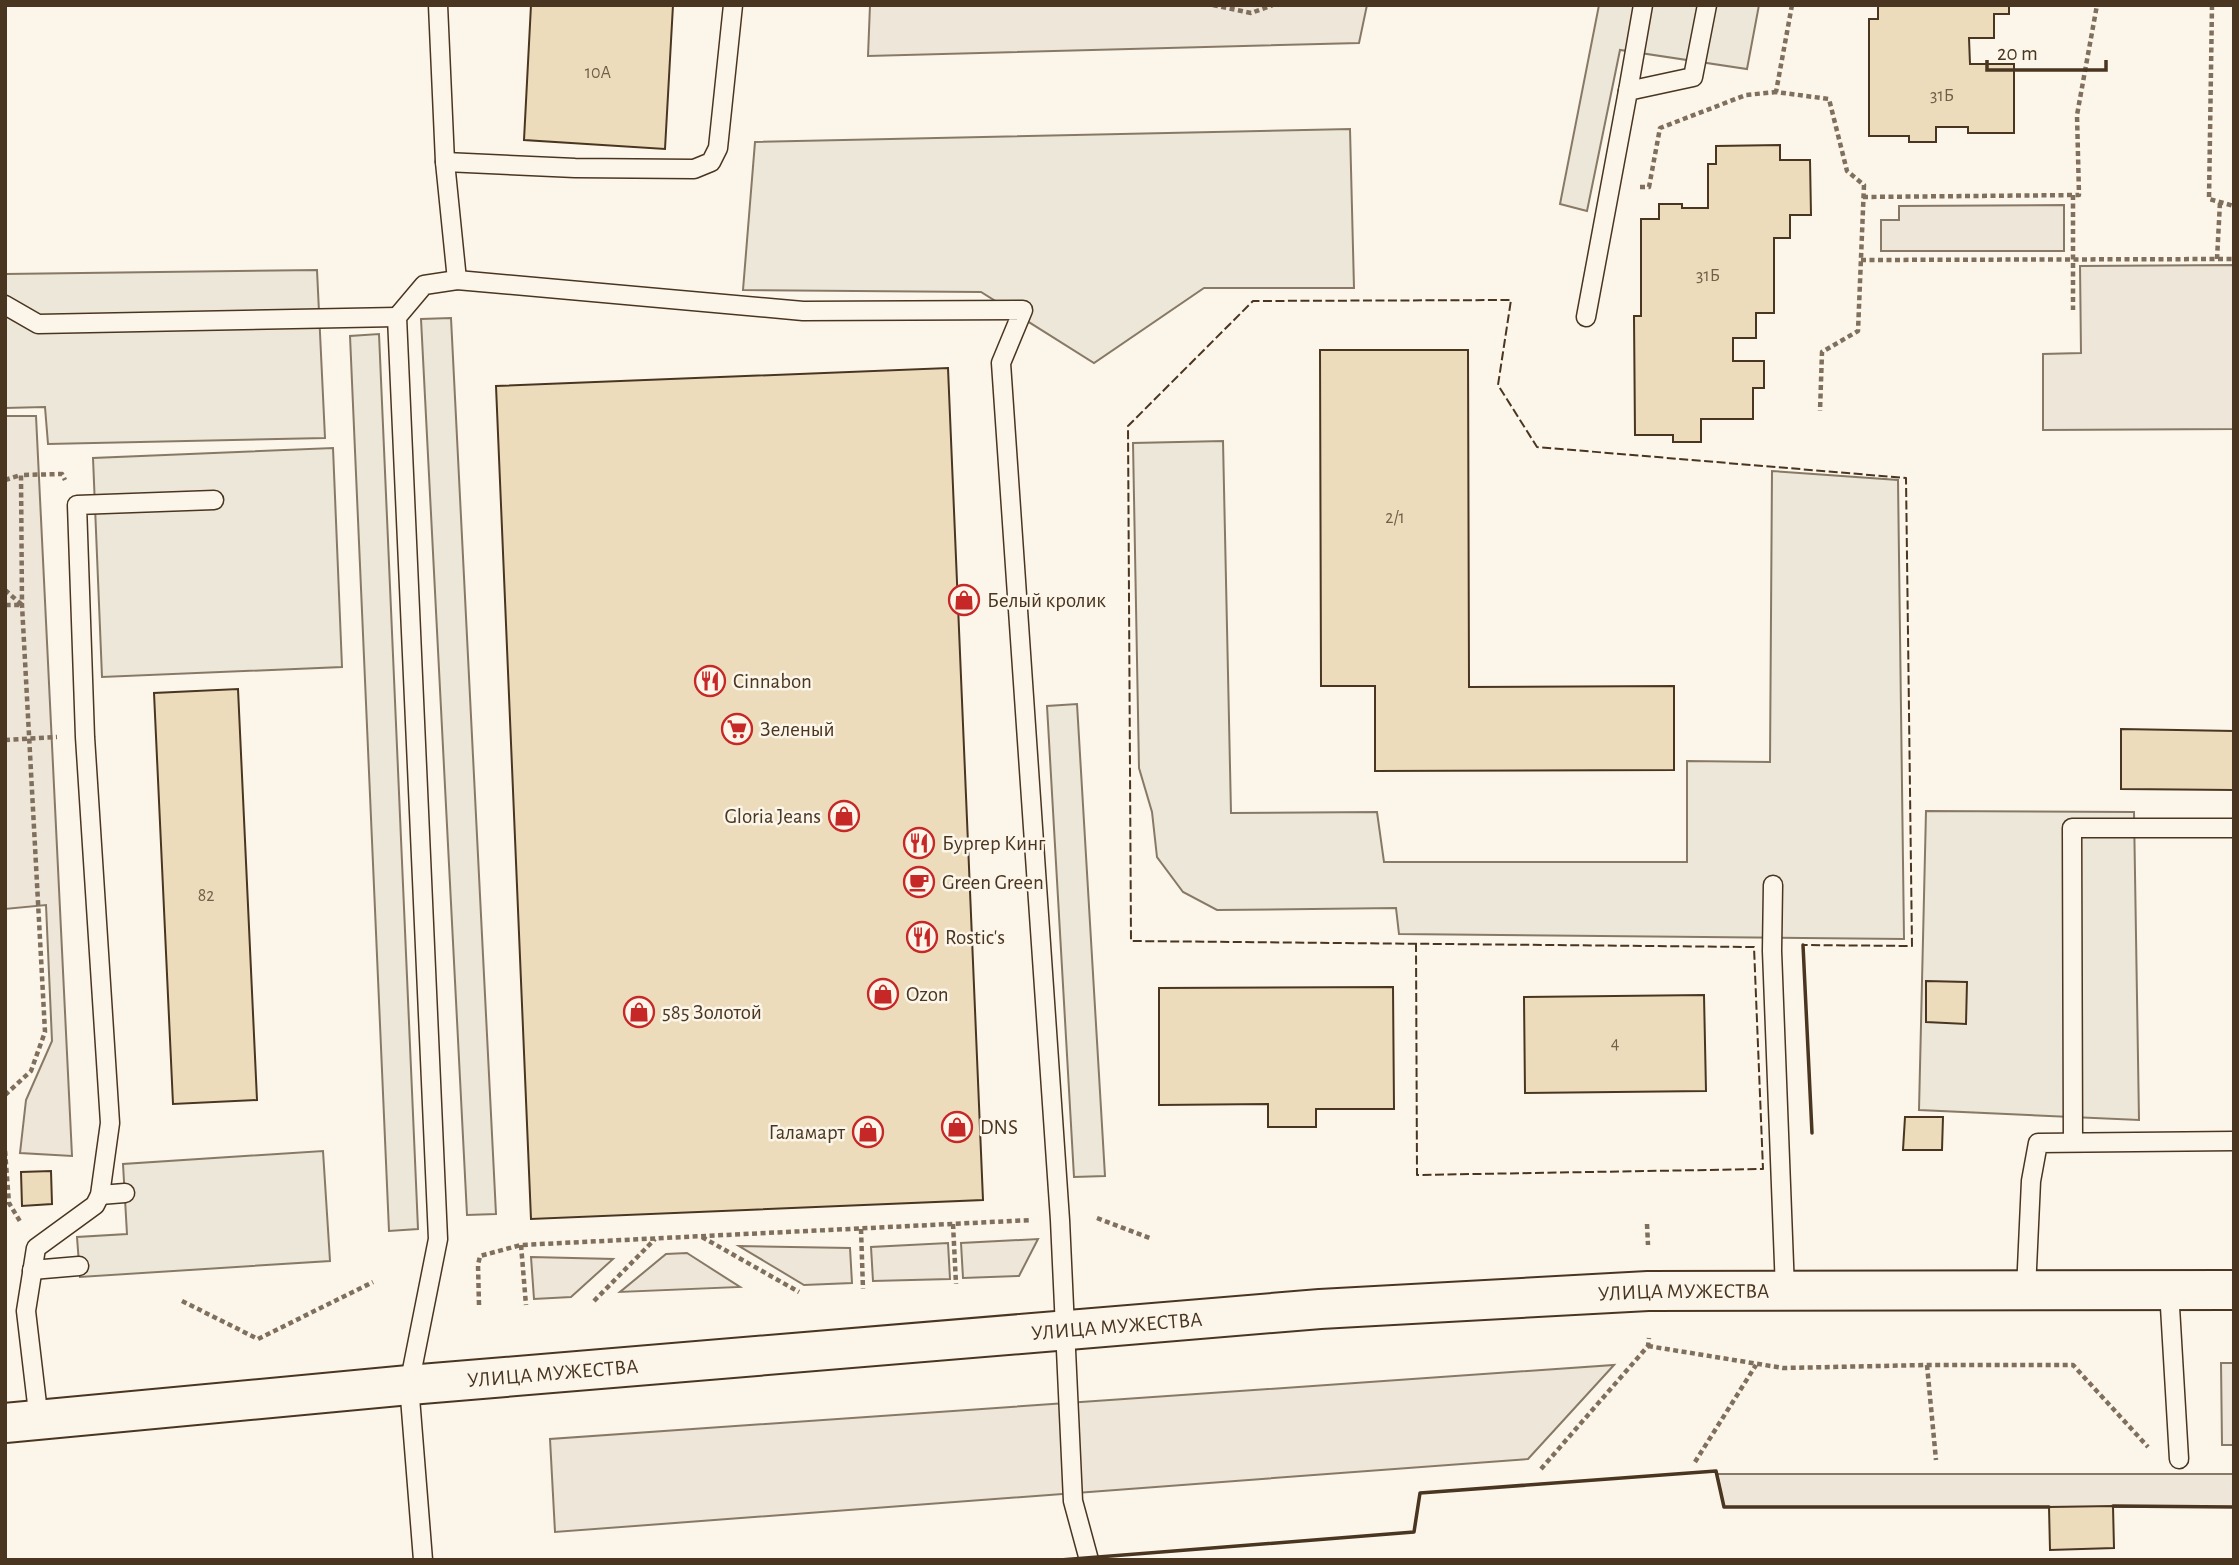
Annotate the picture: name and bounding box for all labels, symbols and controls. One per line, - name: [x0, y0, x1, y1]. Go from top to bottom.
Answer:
- scale bar: [1987, 28, 2106, 72]
- text: 20 m: [1997, 43, 2038, 64]
- house number: 10А: [585, 64, 612, 82]
- house number: 31Б: [1930, 87, 1954, 105]
- house number: 31Б: [1696, 267, 1720, 285]
- house number: 2/1: [1385, 509, 1405, 527]
- shop icon: Белый кролик: [947, 583, 981, 617]
- place label: Белый кролик: [987, 590, 1106, 611]
- restaurant icon: Cinnabon: [693, 664, 727, 698]
- place label: Cinnabon: [733, 671, 812, 692]
- supermarket icon: Зеленый: [720, 712, 754, 746]
- place label: Зеленый: [760, 719, 835, 740]
- shop icon: Gloria Jeans: [827, 799, 861, 833]
- place label: Gloria Jeans: [724, 806, 821, 827]
- restaurant icon: Бургер Кинг: [902, 826, 936, 860]
- place label: Бургер Кинг: [942, 833, 1046, 854]
- cafe icon: Green Green: [902, 865, 936, 899]
- place label: Green Green: [942, 872, 1044, 893]
- house number: 82: [198, 887, 214, 905]
- restaurant icon: Rostic's: [905, 920, 939, 954]
- place label: Rostic's: [945, 927, 1005, 948]
- shop icon: Ozon: [866, 977, 900, 1011]
- place label: Ozon: [906, 984, 949, 1005]
- shop icon: 585 Золотой: [622, 995, 656, 1029]
- place label: 585 Золотой: [662, 1002, 762, 1023]
- house number: 4: [1611, 1035, 1620, 1053]
- shop icon: DNS: [940, 1110, 974, 1144]
- shop icon: Галамарт: [851, 1115, 885, 1149]
- place label: DNS: [980, 1117, 1018, 1138]
- place label: Галамарт: [768, 1122, 845, 1143]
- street label: УЛИЦА МУЖЕСТВА: [1597, 1280, 1769, 1304]
- street label: УЛИЦА МУЖЕСТВА: [1030, 1308, 1203, 1344]
- street label: УЛИЦА МУЖЕСТВА: [466, 1355, 639, 1391]

